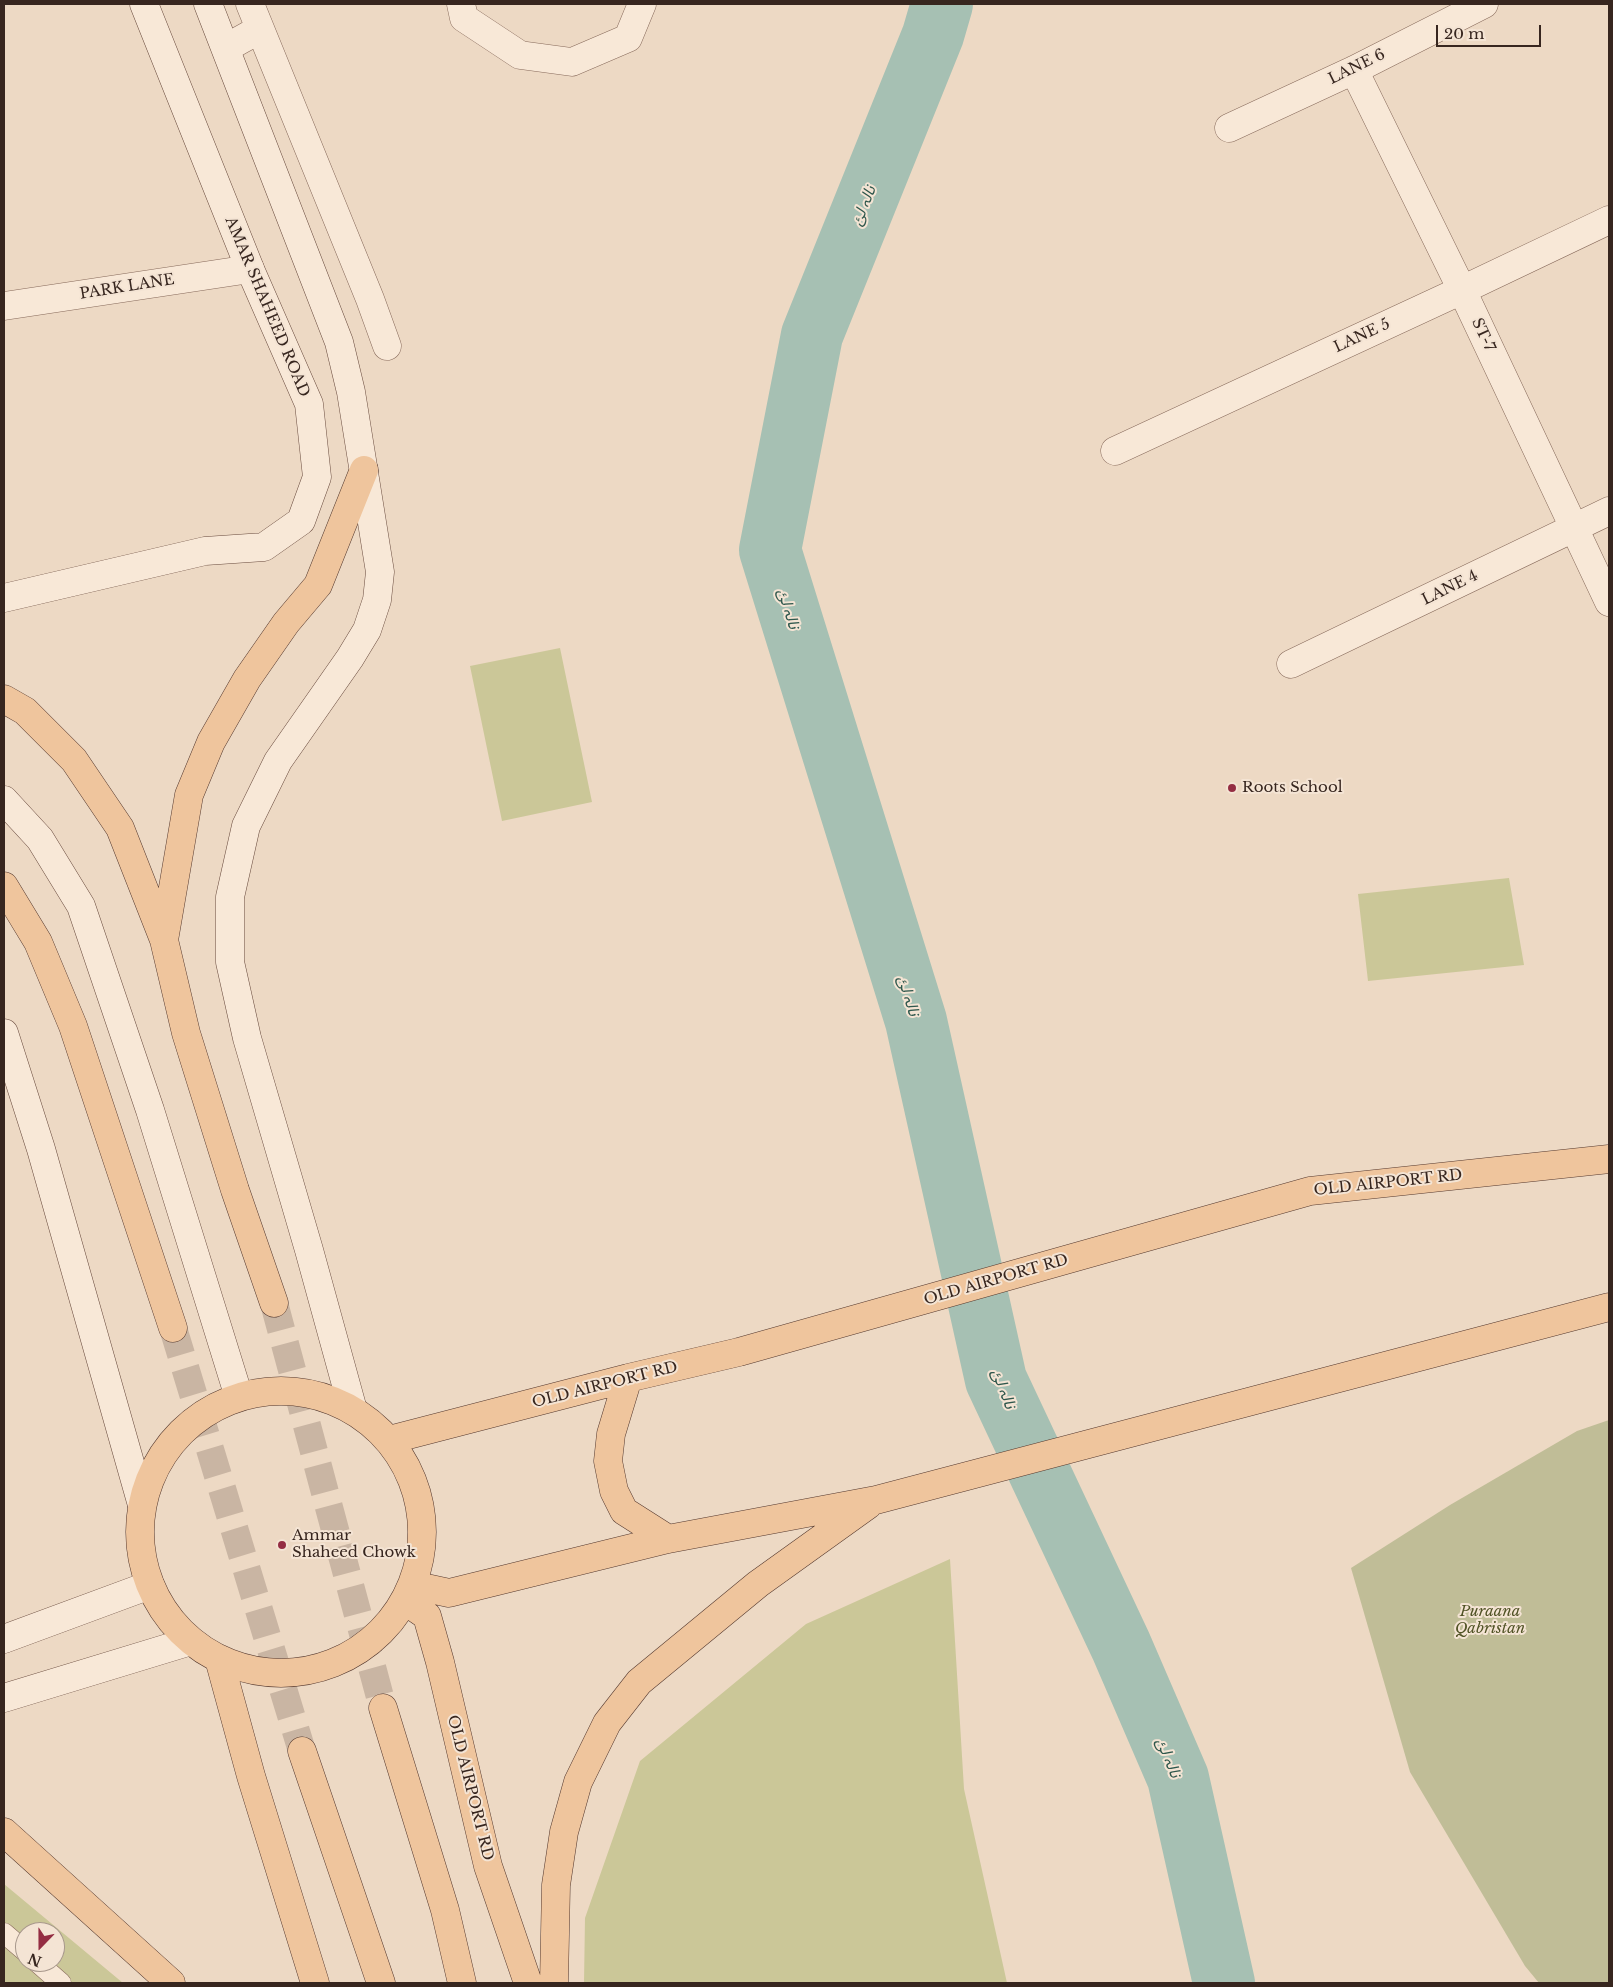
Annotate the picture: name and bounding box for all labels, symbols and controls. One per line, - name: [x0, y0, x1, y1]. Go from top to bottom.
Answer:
- scale bar: [1438, 15, 1543, 47]
- text: 20 m: [1444, 24, 1484, 43]
- street label: LANE 6: [1326, 46, 1388, 88]
- water label: نالہ لئ: [847, 183, 881, 229]
- street label: AMAR SHAHEED ROAD: [221, 214, 313, 400]
- street label: PARK LANE: [78, 271, 176, 303]
- street label: LANE 5: [1331, 315, 1393, 357]
- street label: ST-7: [1468, 315, 1498, 355]
- street label: LANE 4: [1419, 567, 1481, 609]
- water label: نالہ لئ: [773, 587, 803, 631]
- place label: Roots School: [1242, 779, 1343, 797]
- marker: Roots School: [1226, 782, 1238, 794]
- water label: نالہ لئ: [893, 974, 923, 1018]
- street label: OLD AIRPORT RD: [1313, 1166, 1463, 1200]
- street label: OLD AIRPORT RD: [922, 1251, 1070, 1309]
- street label: OLD AIRPORT RD: [530, 1358, 680, 1412]
- water label: نالہ لئ: [987, 1366, 1019, 1412]
- place label: Ammar Shaheed Chowk: [292, 1527, 416, 1562]
- marker: Ammar Shaheed Chowk: [276, 1539, 288, 1551]
- park label: Puraana Qabristan: [1455, 1603, 1525, 1638]
- street label: OLD AIRPORT RD: [443, 1713, 497, 1863]
- water label: نالہ لئ: [1151, 1735, 1185, 1781]
- north arrow: [15, 1922, 65, 1972]
- text: N: [25, 1949, 44, 1971]

